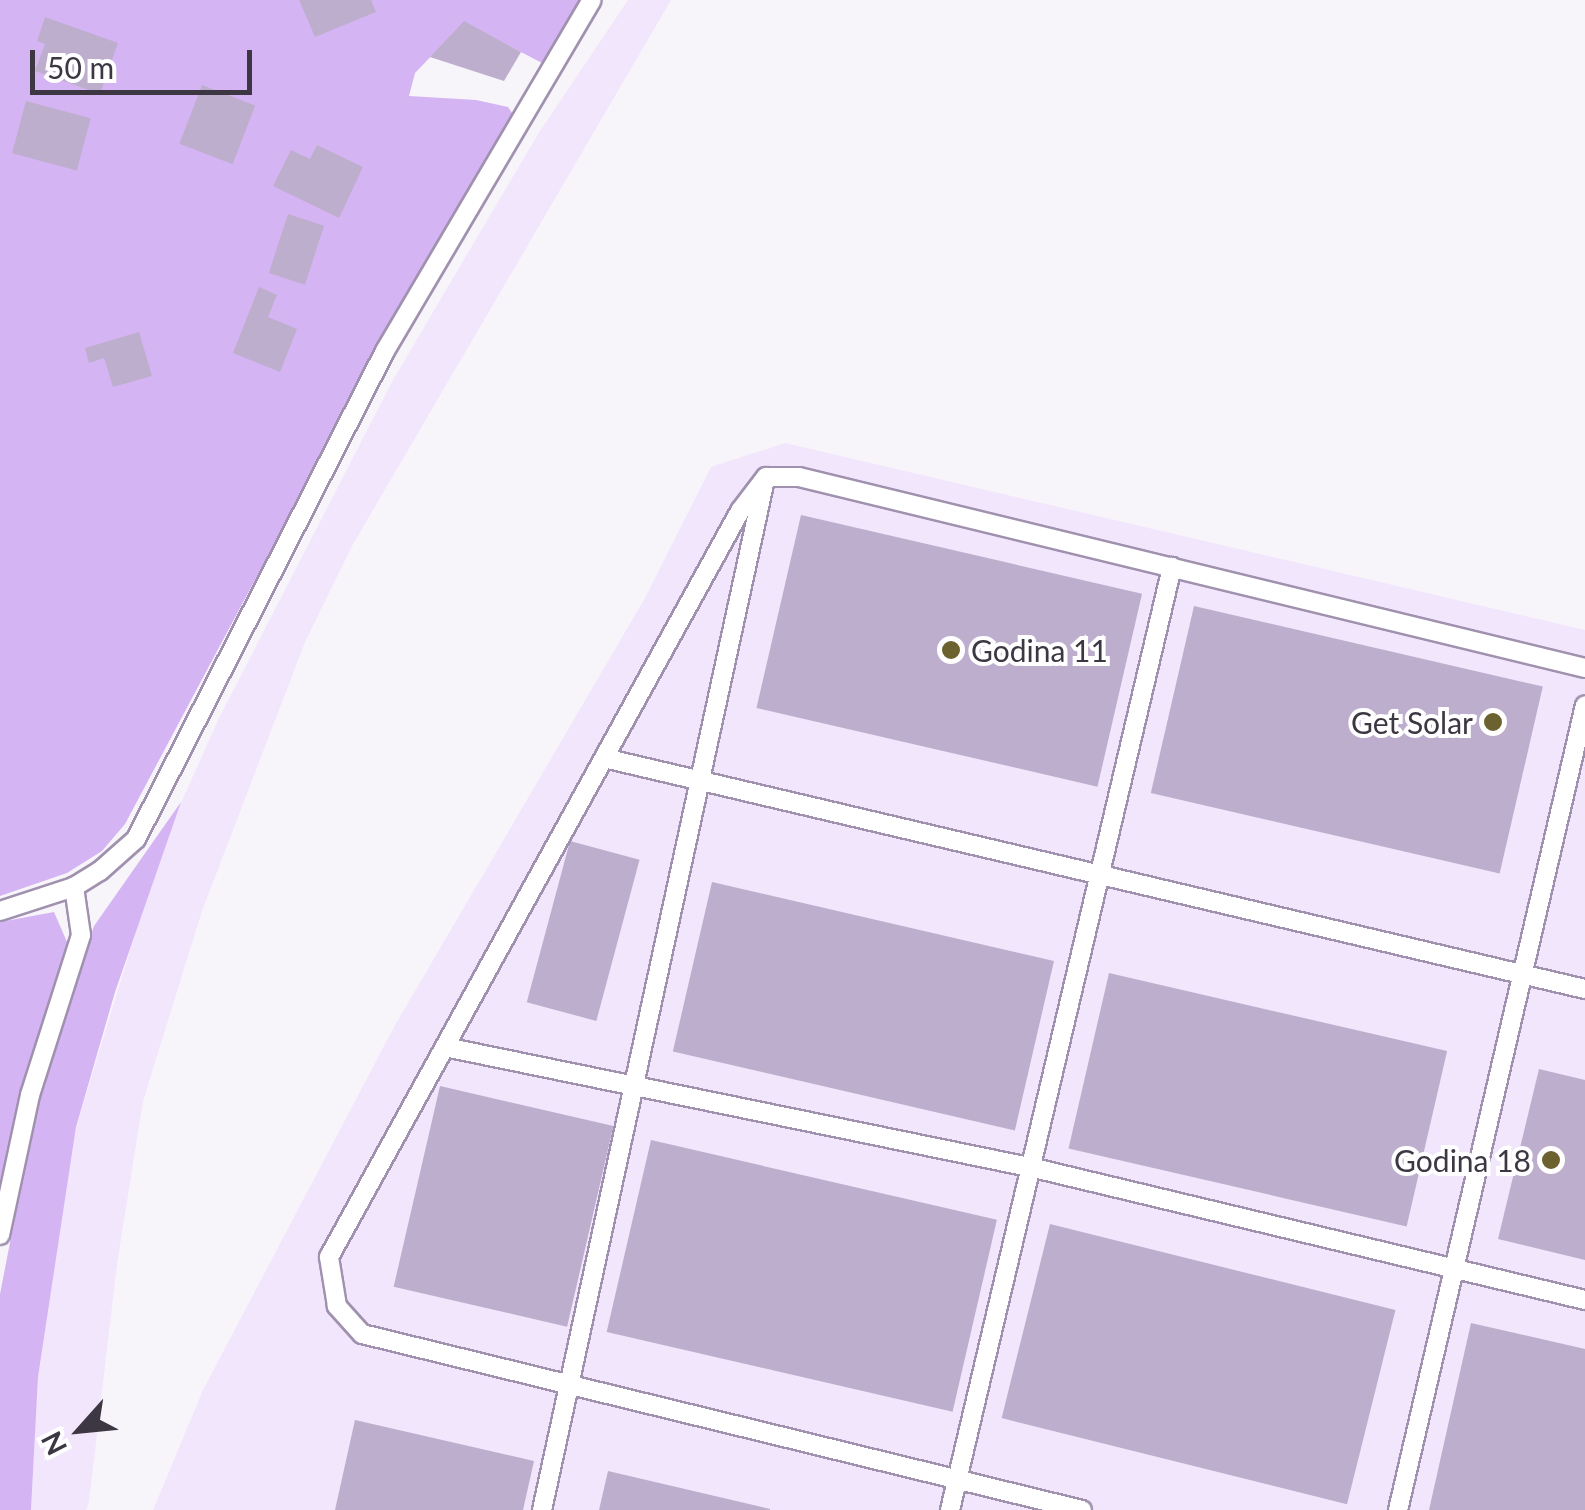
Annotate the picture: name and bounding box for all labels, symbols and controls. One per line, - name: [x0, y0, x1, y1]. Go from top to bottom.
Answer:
- scale bar: [35, 30, 258, 92]
- text: 50 m: [47, 49, 114, 85]
- place label: Godina 11: [971, 632, 1108, 668]
- marker: Godina 11: [940, 639, 962, 661]
- place label: Get Solar: [1351, 704, 1473, 740]
- marker: Get Solar: [1482, 711, 1504, 733]
- place label: Godina 18: [1394, 1142, 1531, 1178]
- marker: Godina 18: [1540, 1149, 1562, 1171]
- north arrow: [30, 1380, 130, 1480]
- text: N: [33, 1426, 73, 1461]

